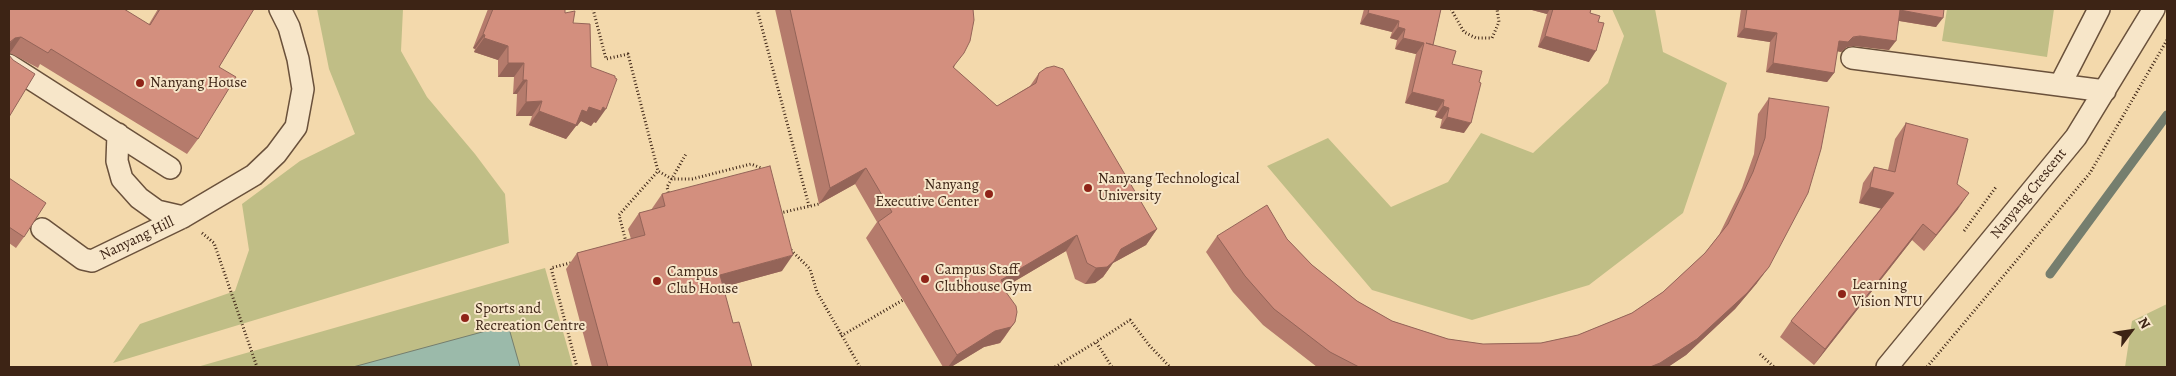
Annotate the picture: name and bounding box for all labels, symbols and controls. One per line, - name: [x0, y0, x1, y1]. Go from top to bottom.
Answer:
- place label: Nanyang House: [150, 74, 247, 92]
- marker: Nanyang House: [134, 77, 146, 89]
- street label: Nanyang Crescent: [1987, 145, 2071, 243]
- place label: Nanyang Technological University: [1098, 170, 1239, 205]
- place label: Nanyang Executive Center: [875, 176, 979, 211]
- marker: Nanyang Technological University: [1082, 182, 1094, 194]
- marker: Nanyang Executive Center: [983, 188, 995, 200]
- street label: Nanyang Hill: [97, 213, 177, 265]
- place label: Campus Staff Clubhouse Gym: [935, 261, 1032, 296]
- place label: Campus Club House: [667, 263, 738, 298]
- marker: Campus Staff Clubhouse Gym: [919, 273, 931, 285]
- marker: Campus Club House: [651, 275, 663, 287]
- place label: Learning Vision NTU: [1852, 276, 1923, 311]
- marker: Learning Vision NTU: [1836, 288, 1848, 300]
- place label: Sports and Recreation Centre: [475, 300, 585, 335]
- north arrow: [2106, 306, 2156, 356]
- marker: Sports and Recreation Centre: [459, 312, 471, 324]
- text: N: [2134, 314, 2155, 332]

